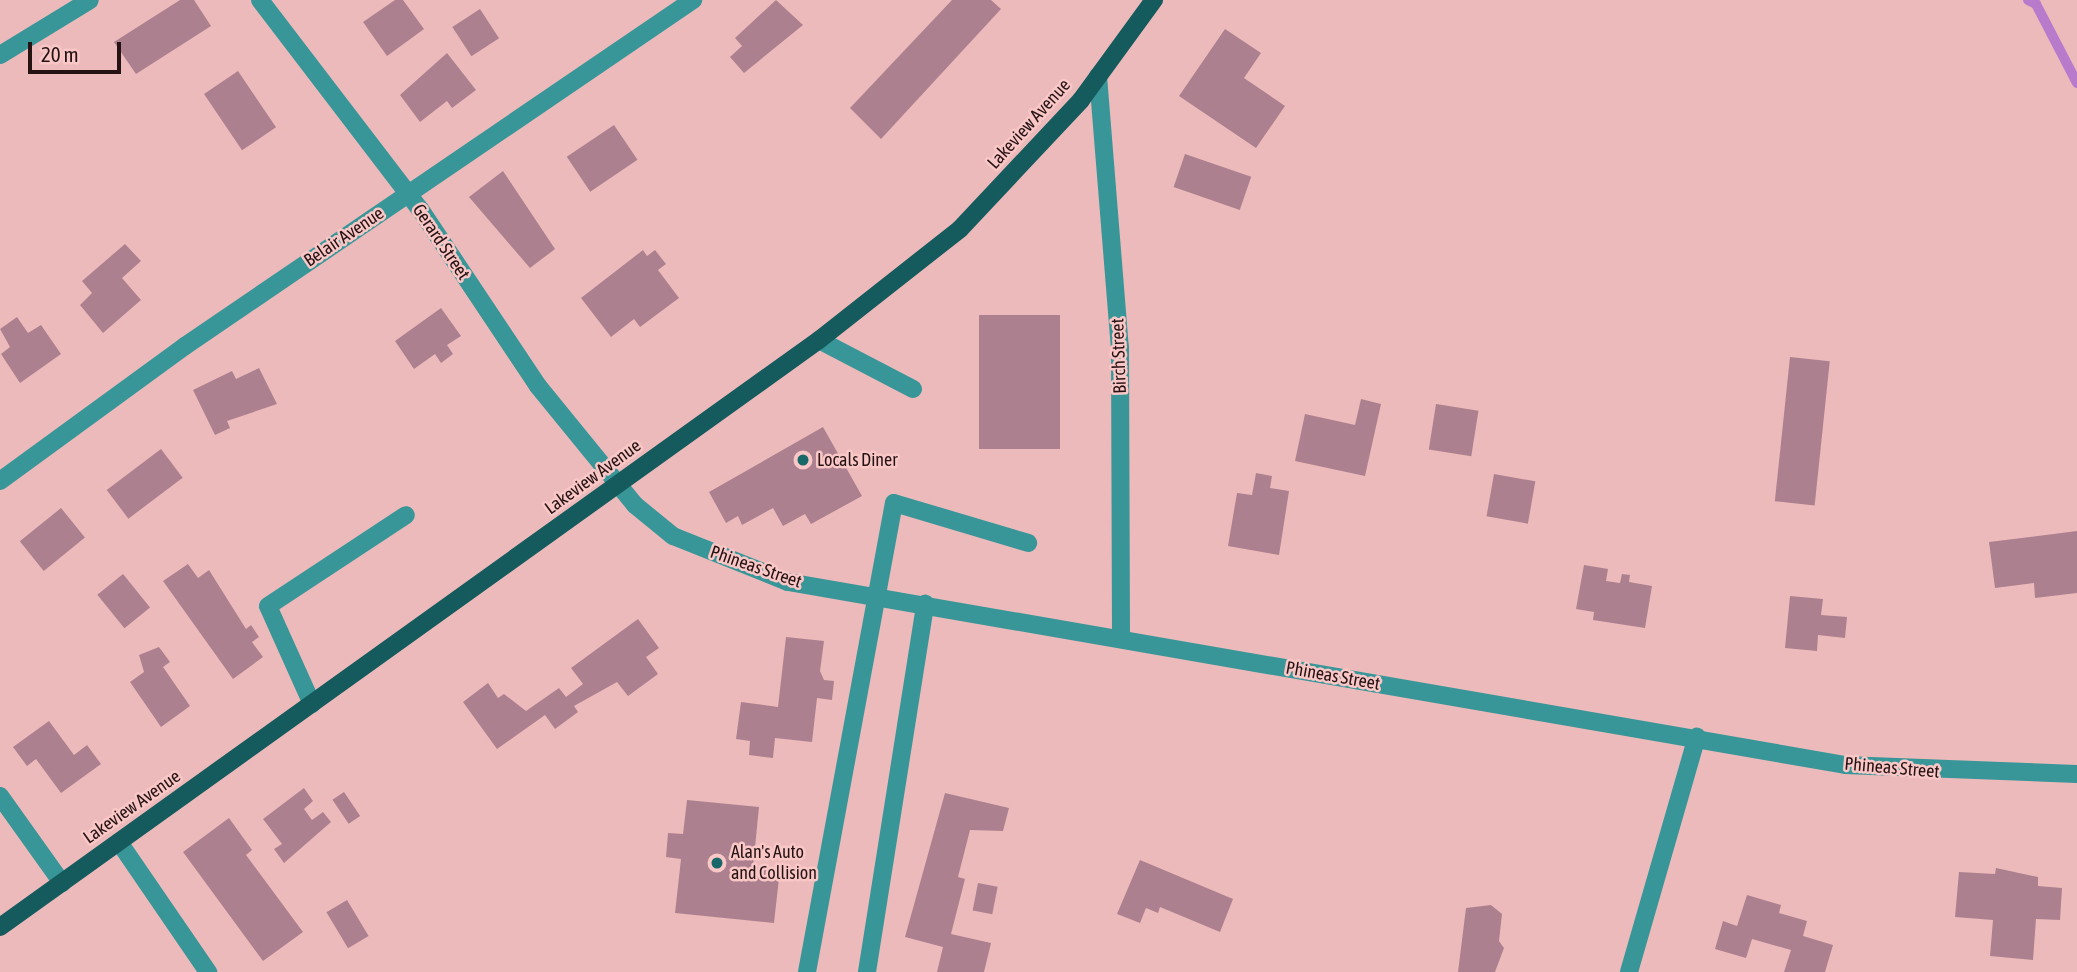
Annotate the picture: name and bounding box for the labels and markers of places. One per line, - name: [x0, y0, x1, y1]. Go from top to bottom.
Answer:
- place label: Locals Diner: [817, 449, 897, 471]
- marker: Locals Diner: [795, 452, 811, 468]
- place label: Alan's Auto and Collision: [731, 842, 817, 884]
- marker: Alan's Auto and Collision: [709, 855, 725, 871]

